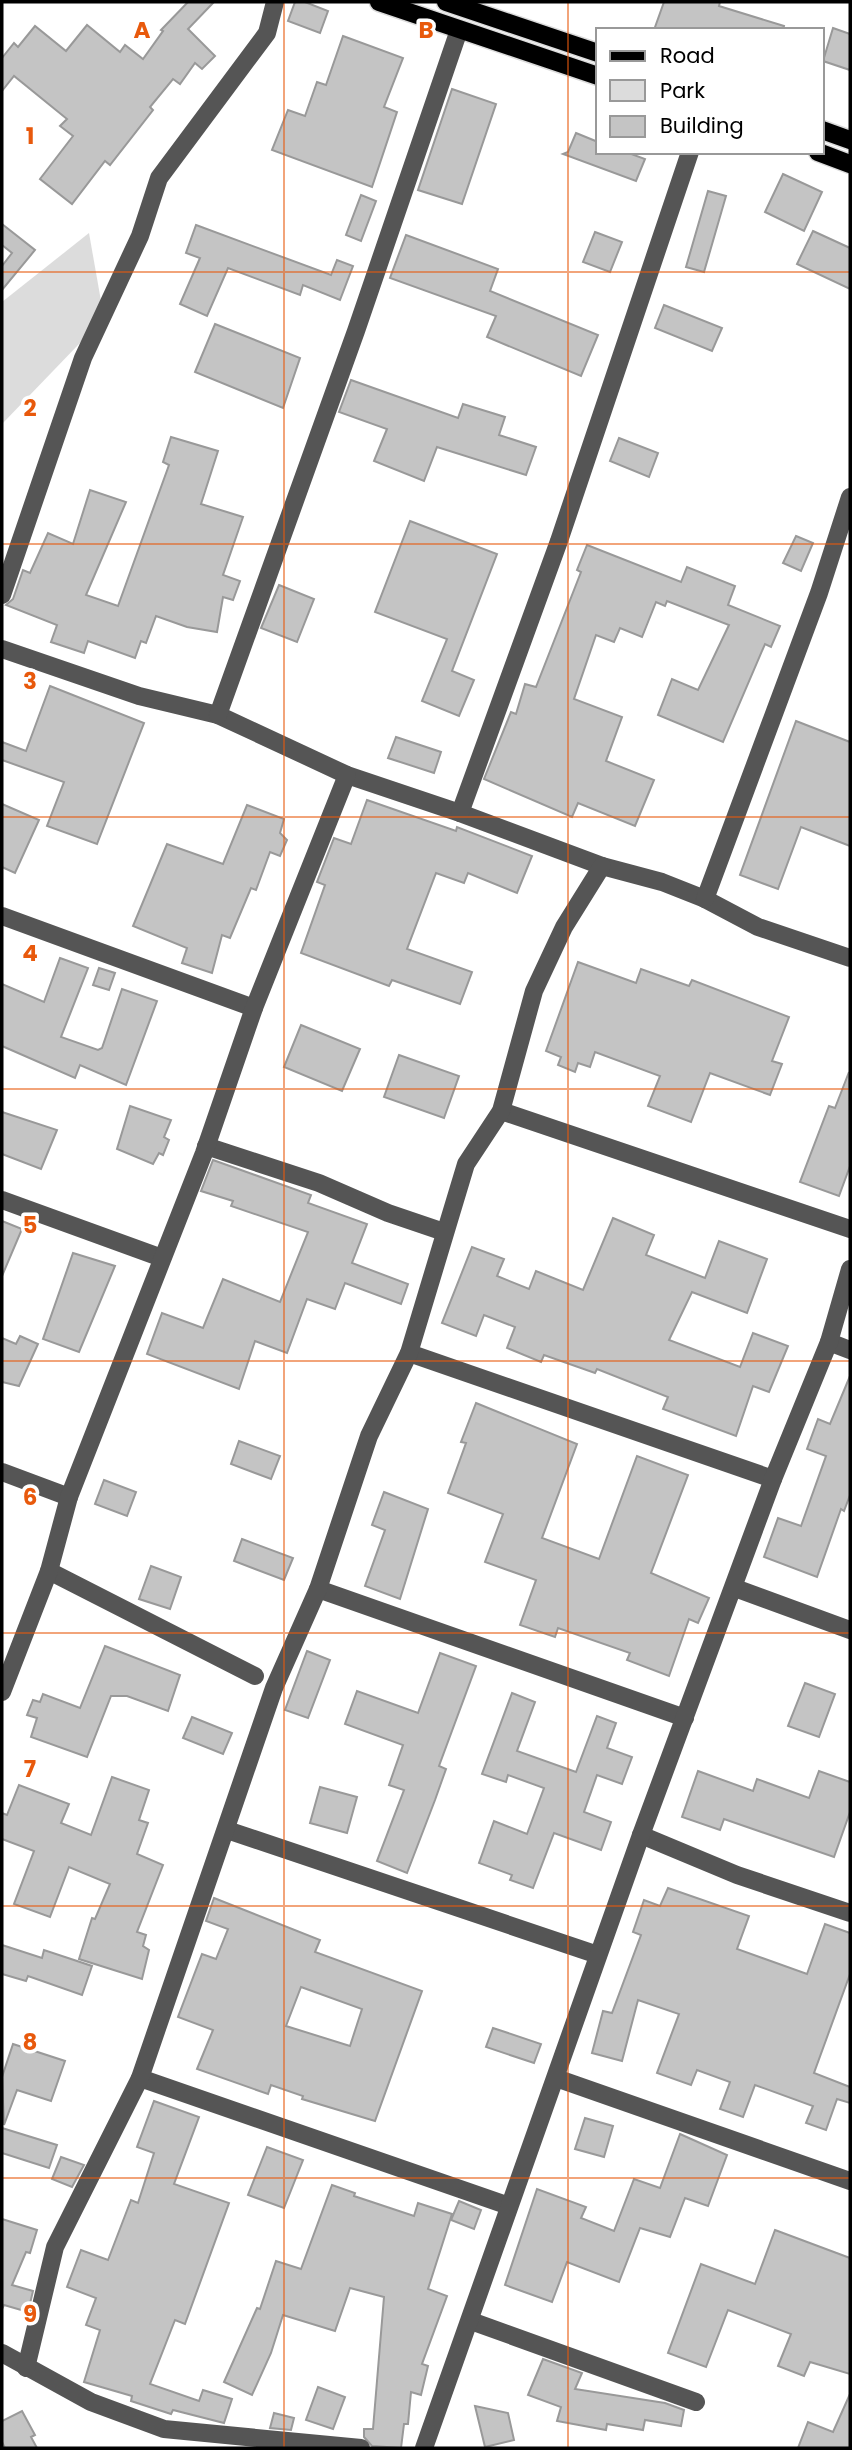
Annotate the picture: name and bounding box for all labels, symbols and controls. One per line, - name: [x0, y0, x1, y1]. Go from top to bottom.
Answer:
- text: A: [134, 14, 151, 46]
- text: B: [418, 14, 434, 46]
- legend: [596, 28, 824, 154]
- text: Road: [660, 41, 715, 70]
- text: Park: [660, 76, 705, 105]
- text: Building: [660, 111, 744, 140]
- text: 1: [26, 120, 34, 152]
- text: 2: [23, 392, 37, 424]
- text: 3: [23, 665, 37, 697]
- text: 4: [22, 937, 38, 969]
- text: 5: [23, 1209, 37, 1241]
- text: 6: [23, 1481, 37, 1513]
- text: 7: [24, 1753, 36, 1785]
- text: 8: [23, 2026, 37, 2058]
- text: 9: [23, 2298, 37, 2330]

